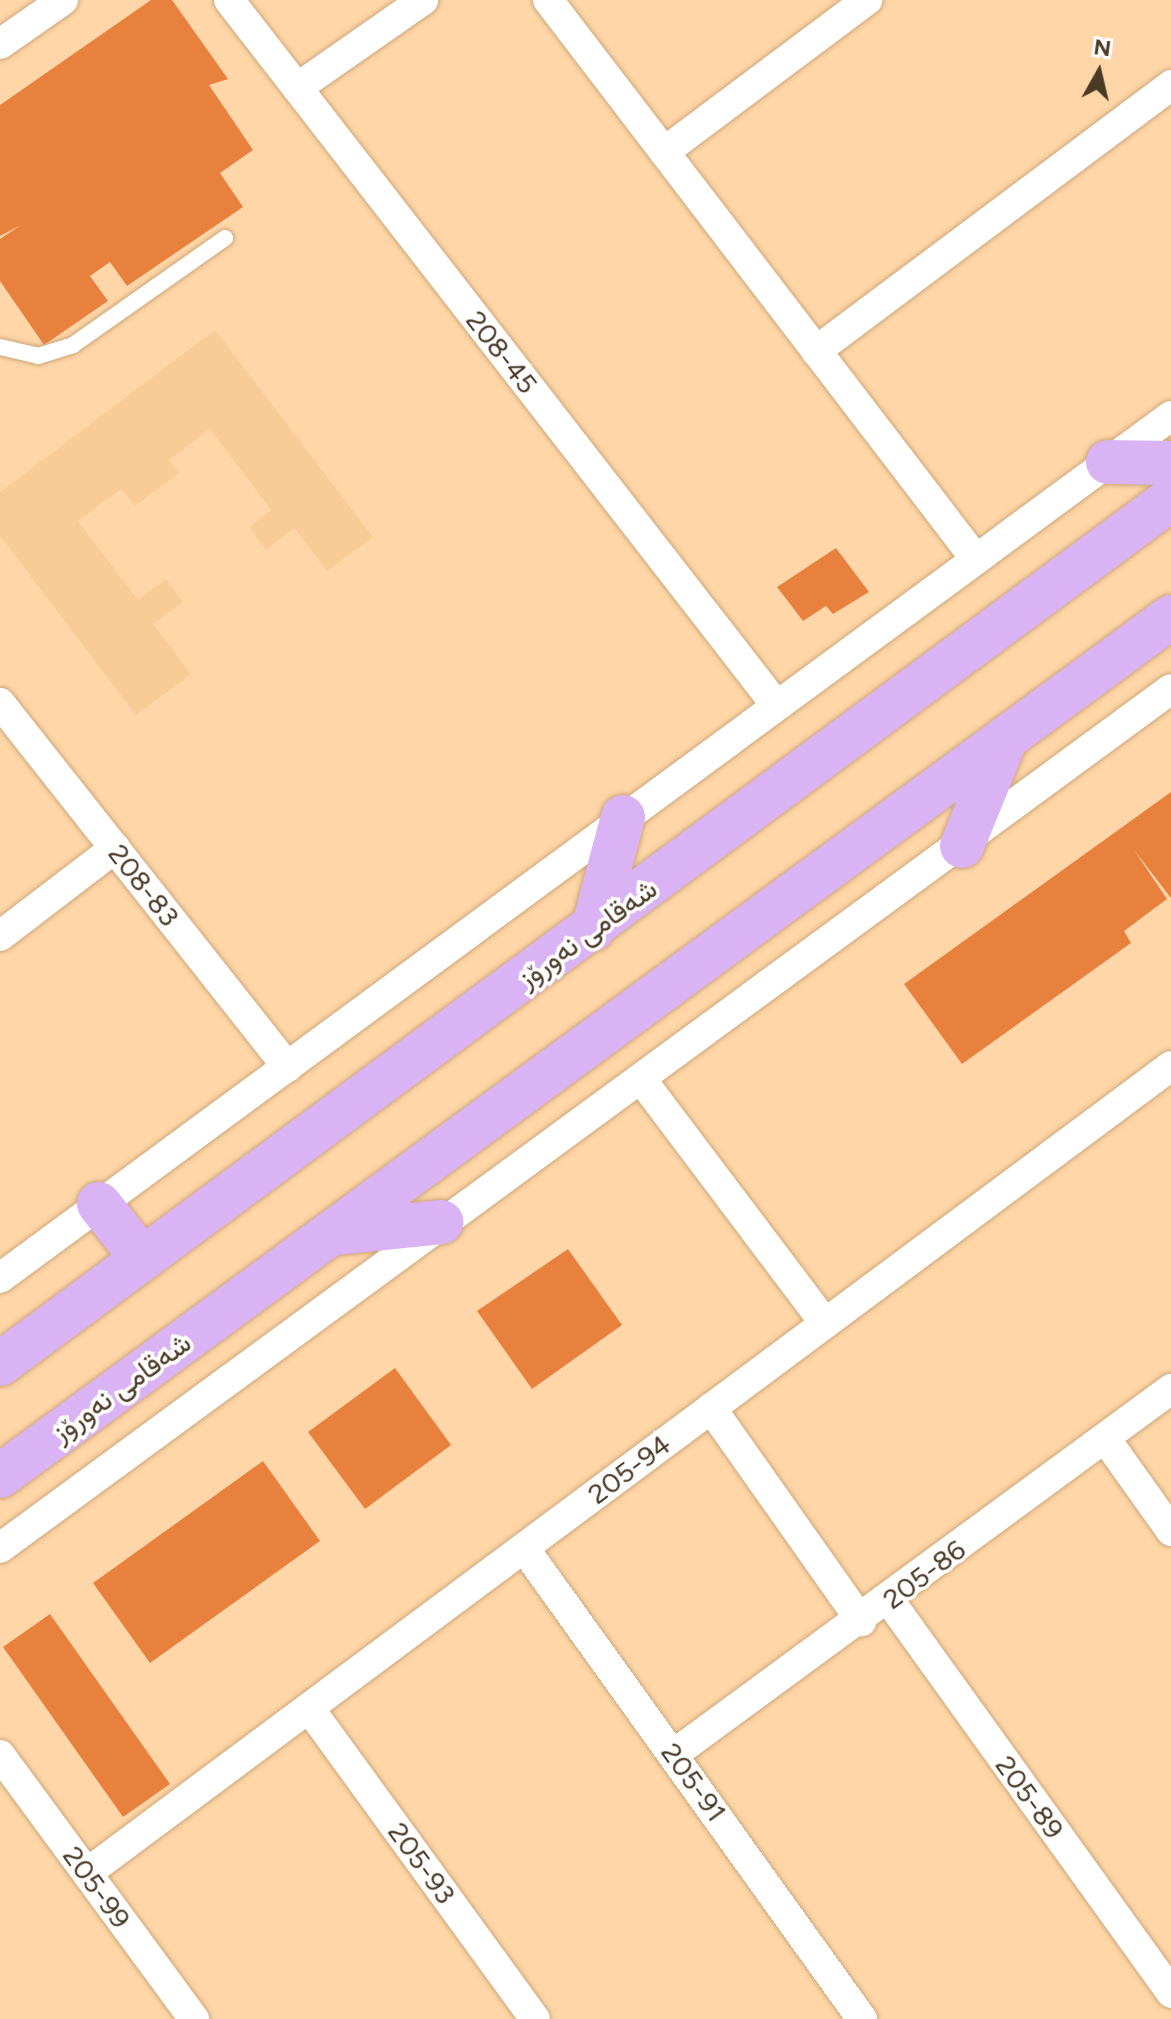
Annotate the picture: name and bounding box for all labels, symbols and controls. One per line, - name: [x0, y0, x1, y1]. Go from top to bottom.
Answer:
- north arrow: [1059, 32, 1139, 112]
- text: N: [1092, 33, 1113, 62]
- street label: 208-45: [459, 304, 545, 400]
- street label: 208-83: [102, 837, 186, 933]
- street label: شەقامی نەورۆز: [511, 871, 663, 995]
- street label: شەقامی نەورۆز: [45, 1325, 197, 1449]
- street label: 205-94: [581, 1427, 677, 1511]
- street label: 205-86: [876, 1532, 972, 1616]
- street label: 205-91: [654, 1736, 734, 1828]
- street label: 205-89: [989, 1749, 1071, 1845]
- street label: 205-93: [381, 1816, 463, 1910]
- street label: 205-99: [56, 1839, 138, 1935]

